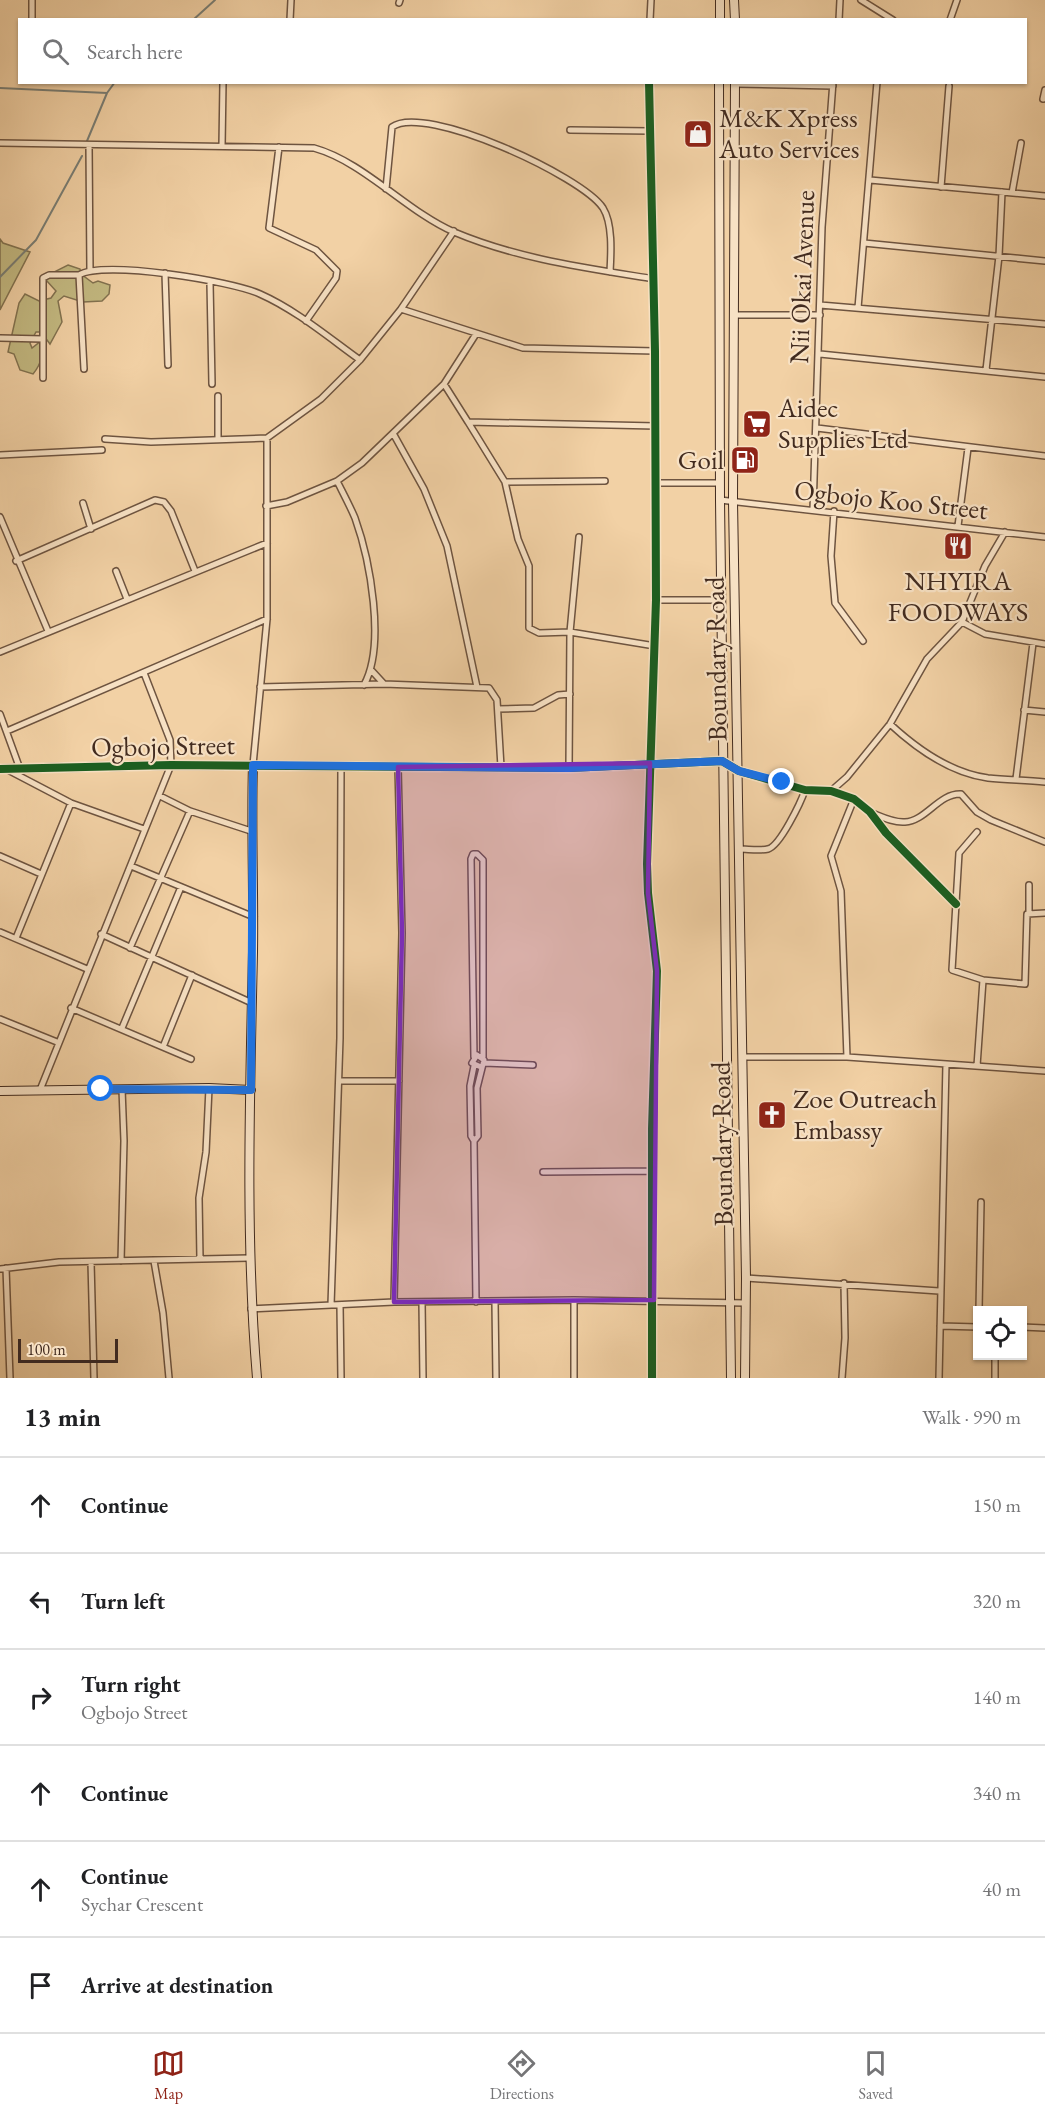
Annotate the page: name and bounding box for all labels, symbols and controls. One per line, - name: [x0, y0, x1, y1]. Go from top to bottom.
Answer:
- search box: [18, 18, 1027, 84]
- icon: search: [39, 35, 72, 68]
- text: Search here: [87, 37, 182, 66]
- place label: M&K Xpress Auto Services: [718, 100, 859, 166]
- shop icon: M&K Xpress Auto Services: [682, 118, 714, 150]
- street label: Nii Okai Avenue: [781, 190, 822, 364]
- place label: Aidec Supplies Ltd: [777, 390, 908, 456]
- supermarket icon: Aidec Supplies Ltd: [741, 408, 773, 440]
- place label: Goil: [678, 442, 724, 477]
- fuel station icon: Goil: [729, 444, 761, 476]
- street label: Ogbojo Koo Street: [793, 472, 990, 527]
- restaurant icon: NHYIRA FOODWAYS: [942, 530, 974, 562]
- place label: NHYIRA FOODWAYS: [888, 563, 1028, 629]
- street label: Boundary Road: [697, 576, 734, 742]
- street label: Ogbojo Street: [91, 727, 236, 764]
- route end: [768, 768, 794, 794]
- street label: Boundary Road: [703, 1061, 740, 1227]
- route start: [87, 1075, 113, 1101]
- place label: Zoe Outreach Embassy: [793, 1081, 937, 1147]
- church icon: Zoe Outreach Embassy: [756, 1099, 788, 1131]
- map controls: [973, 1306, 1027, 1360]
- button: locate: [973, 1306, 1027, 1360]
- scale bar: [18, 1336, 118, 1364]
- text: 100 m: [27, 1339, 66, 1360]
- text: 13 min: [24, 1400, 101, 1434]
- text: Walk · 990 m: [922, 1404, 1021, 1430]
- icon: ahead: [24, 1489, 57, 1522]
- text: Continue: [81, 1491, 168, 1520]
- text: 150 m: [973, 1492, 1021, 1518]
- icon: left: [24, 1585, 57, 1618]
- text: Turn left: [81, 1587, 165, 1616]
- text: 320 m: [973, 1588, 1021, 1614]
- text: Turn right: [81, 1670, 180, 1699]
- icon: right: [24, 1681, 57, 1714]
- text: 140 m: [973, 1684, 1021, 1710]
- text: Ogbojo Street: [81, 1699, 188, 1725]
- icon: ahead: [24, 1777, 57, 1810]
- text: Continue: [81, 1779, 168, 1808]
- text: 340 m: [973, 1780, 1021, 1806]
- text: Continue: [81, 1862, 168, 1891]
- icon: ahead: [24, 1873, 57, 1906]
- text: 40 m: [982, 1876, 1021, 1902]
- text: Sychar Crescent: [81, 1891, 203, 1917]
- icon: arrive: [24, 1969, 57, 2002]
- text: Arrive at destination: [81, 1971, 273, 2000]
- tab: Map: [152, 2047, 185, 2104]
- tab: Directions: [490, 2047, 554, 2104]
- tab: Saved: [858, 2047, 893, 2104]

